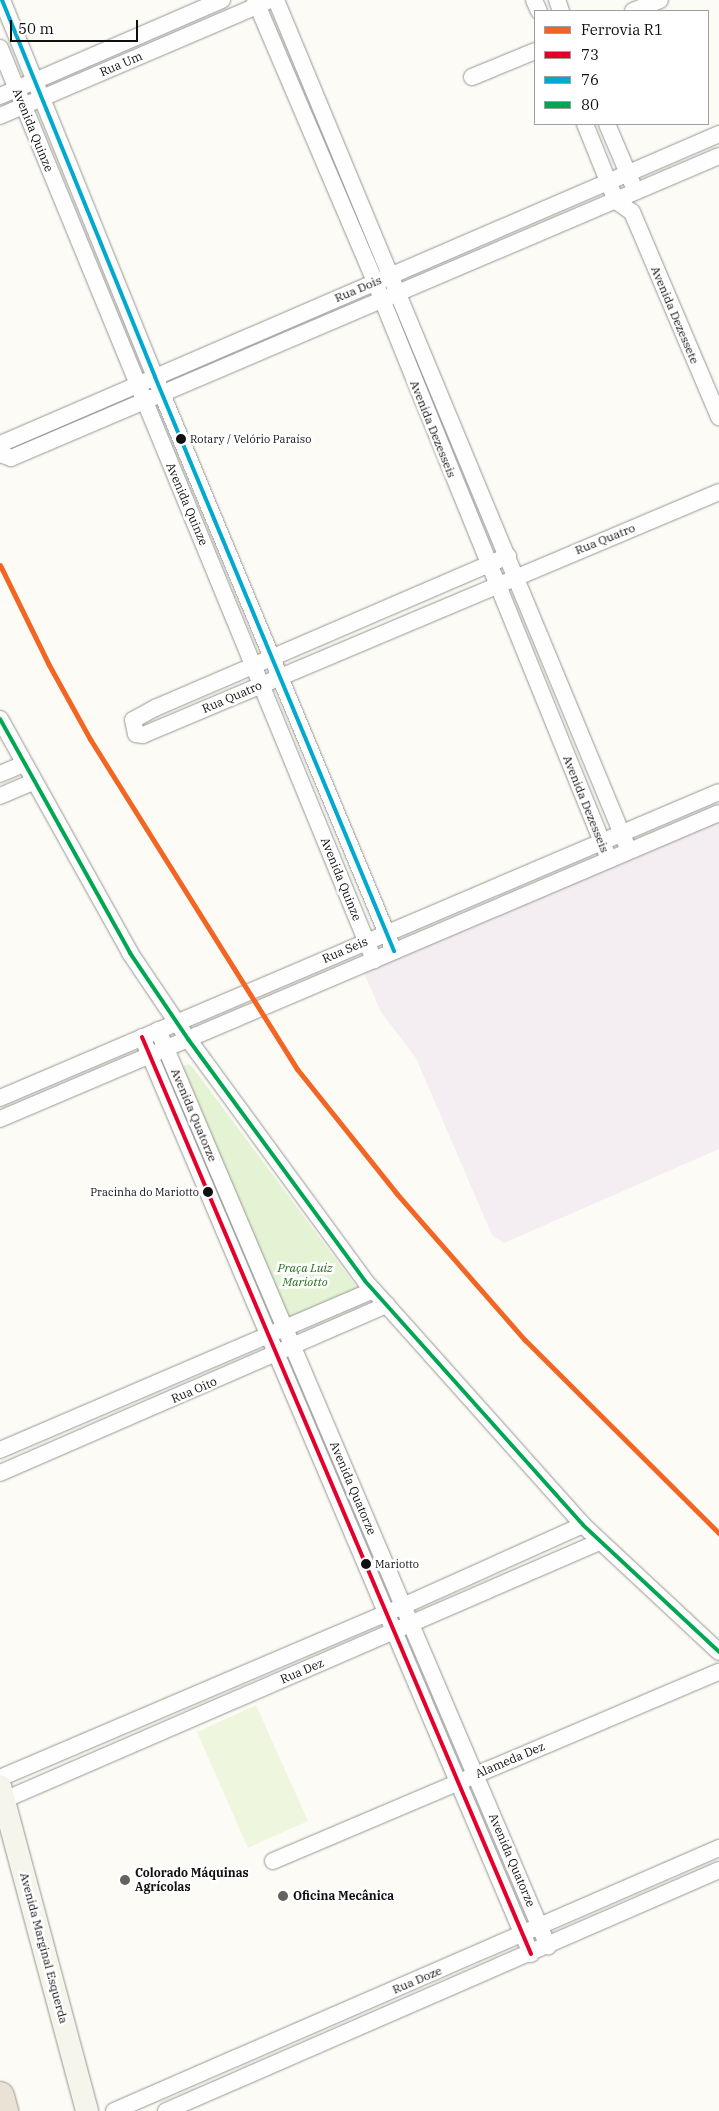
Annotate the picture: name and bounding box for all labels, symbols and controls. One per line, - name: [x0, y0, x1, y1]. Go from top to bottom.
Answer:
- scale bar: [12, 10, 140, 42]
- legend: [534, 10, 709, 125]
- text: 50 m: [18, 19, 54, 38]
- text: Ferrovia R1: [581, 20, 663, 39]
- text: 73: [581, 45, 599, 64]
- street label: Rua Um: [97, 49, 145, 79]
- text: 76: [581, 70, 599, 89]
- street label: Avenida Quinze: [10, 86, 56, 174]
- text: 80: [581, 95, 599, 114]
- street label: Avenida Dezessete: [648, 264, 702, 366]
- street label: Rua Dois: [332, 273, 384, 305]
- street label: Avenida Dezesseis: [407, 378, 459, 480]
- place label: Rotary / Velório Paraíso: [190, 432, 311, 446]
- marker: Rotary / Velório Paraíso: [176, 434, 186, 444]
- street label: Avenida Quinze: [163, 460, 211, 548]
- street label: Rua Quatro: [573, 520, 637, 558]
- street label: Rua Quatro: [200, 678, 264, 716]
- street label: Avenida Dezesseis: [560, 753, 612, 855]
- street label: Avenida Quinze: [318, 835, 364, 923]
- street label: Rua Seis: [320, 934, 370, 966]
- street label: Avenida Quatorze: [168, 1066, 220, 1164]
- place label: Pracinha do Mariotto: [90, 1185, 199, 1199]
- marker: Pracinha do Mariotto: [203, 1187, 213, 1197]
- park label: Praça Luiz Mariotto: [277, 1261, 333, 1289]
- street label: Rua Oito: [169, 1374, 219, 1406]
- street label: Avenida Quatorze: [327, 1439, 379, 1537]
- place label: Mariotto: [375, 1557, 419, 1571]
- marker: Mariotto: [361, 1559, 371, 1569]
- street label: Rua Dez: [278, 1655, 326, 1687]
- street label: Alameda Dez: [473, 1739, 547, 1781]
- street label: Avenida Quatorze: [486, 1811, 538, 1909]
- place label: Colorado Máquinas Agrícolas: [135, 1866, 249, 1894]
- street label: Avenida Marginal Esquerda: [17, 1871, 71, 2025]
- marker: Colorado Máquinas Agrícolas: [119, 1874, 131, 1886]
- place label: Oficina Mecânica: [293, 1889, 394, 1903]
- marker: Oficina Mecânica: [277, 1890, 289, 1902]
- street label: Rua Doze: [390, 1963, 444, 1997]

